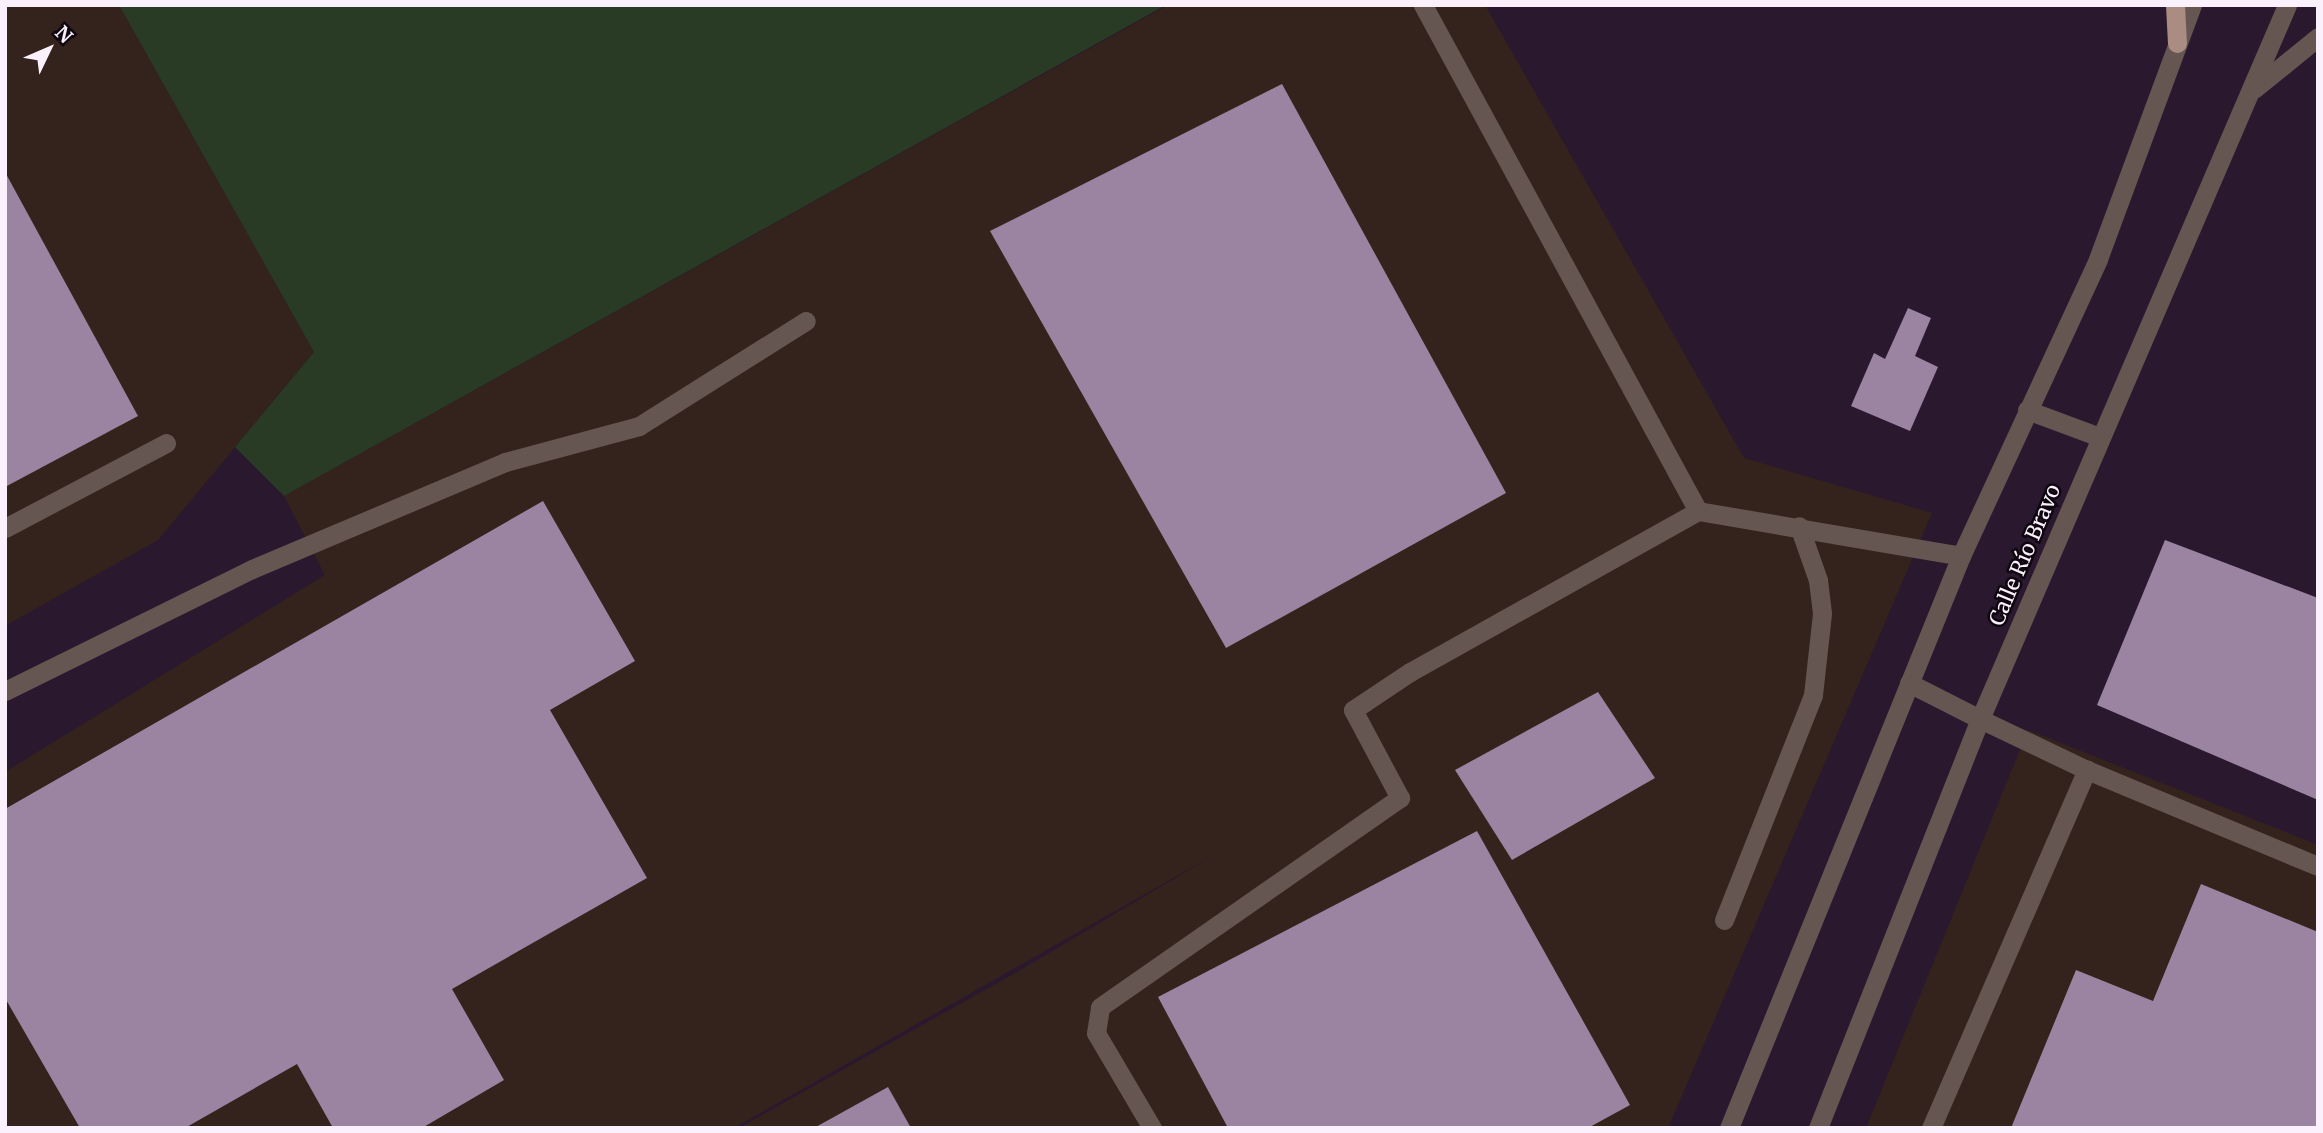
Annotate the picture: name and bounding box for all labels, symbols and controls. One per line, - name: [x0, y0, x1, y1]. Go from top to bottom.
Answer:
- north arrow: [14, 14, 84, 84]
- text: N: [50, 21, 78, 48]
- street label: Calle Río Bravo: [1984, 481, 2066, 629]

